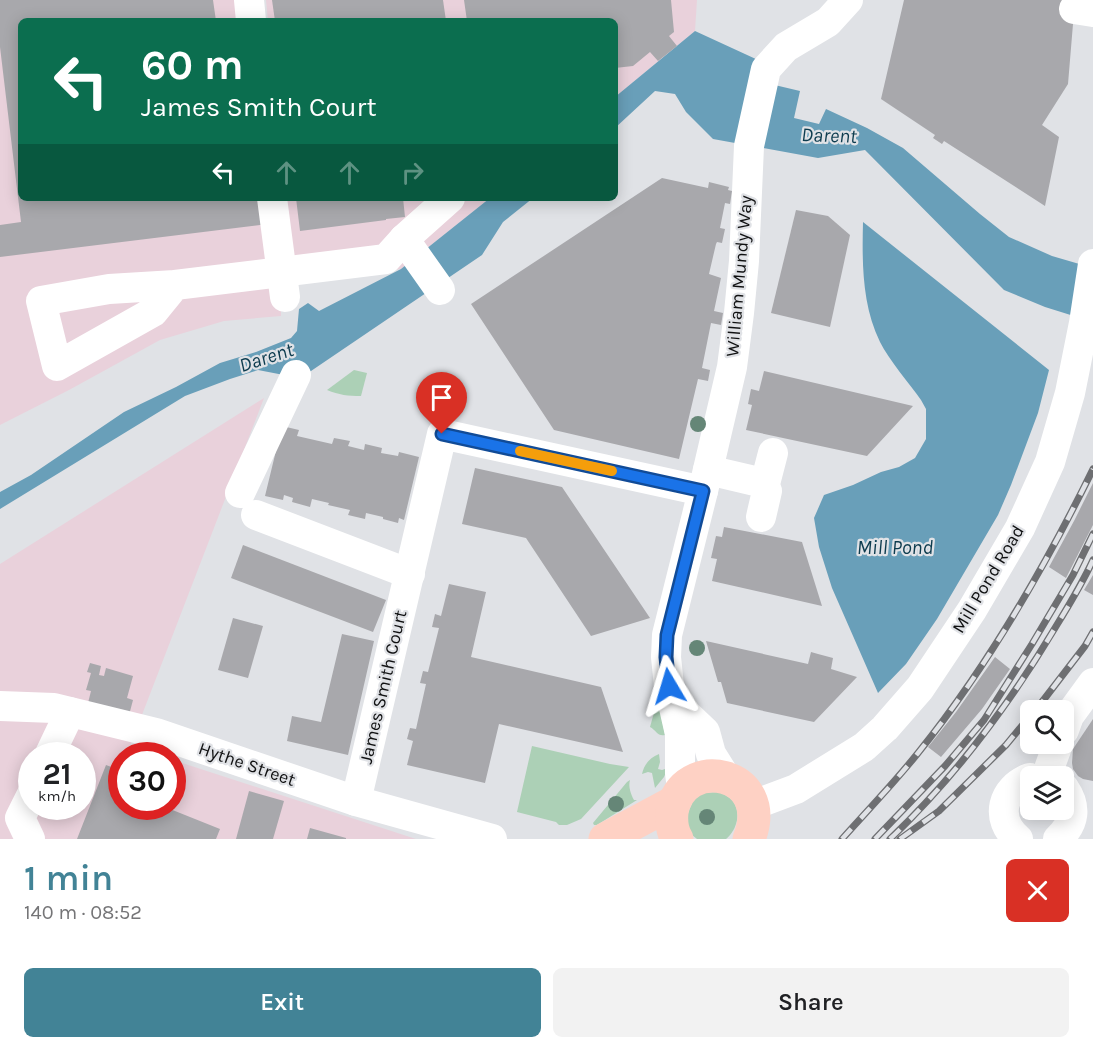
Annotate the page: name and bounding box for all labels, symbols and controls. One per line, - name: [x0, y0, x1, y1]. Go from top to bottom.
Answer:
- text: 60 m: [141, 40, 244, 90]
- icon: left: [42, 42, 120, 120]
- text: James Smith Court: [141, 91, 377, 123]
- water label: Darent: [801, 123, 857, 148]
- icon: left: [207, 156, 240, 189]
- icon: ahead: [270, 156, 303, 189]
- icon: ahead: [333, 156, 366, 189]
- icon: right: [396, 156, 429, 189]
- street label: William Mundy Way: [721, 194, 757, 358]
- water label: Darent: [236, 338, 296, 377]
- pin: [416, 372, 467, 434]
- icon: arrive: [425, 381, 458, 414]
- street label: Mill Pond Road: [947, 521, 1029, 637]
- water label: Mill Pond: [857, 536, 933, 559]
- street label: James Smith Court: [355, 608, 411, 766]
- position arrow: [637, 654, 701, 718]
- map controls: [1020, 700, 1074, 820]
- button: search: [1020, 700, 1074, 754]
- street label: Hythe Street: [196, 737, 299, 791]
- speed limit sign: 30: [108, 742, 186, 820]
- text: 21: [43, 756, 71, 792]
- button: layers: [1020, 766, 1074, 820]
- text: km/h: [38, 787, 76, 805]
- text: 1 min: [24, 857, 113, 899]
- button: close: [1006, 859, 1069, 922]
- text: 140 m · 08:52: [24, 901, 142, 924]
- button: Exit: [24, 968, 541, 1037]
- button: Share: [553, 968, 1069, 1037]

